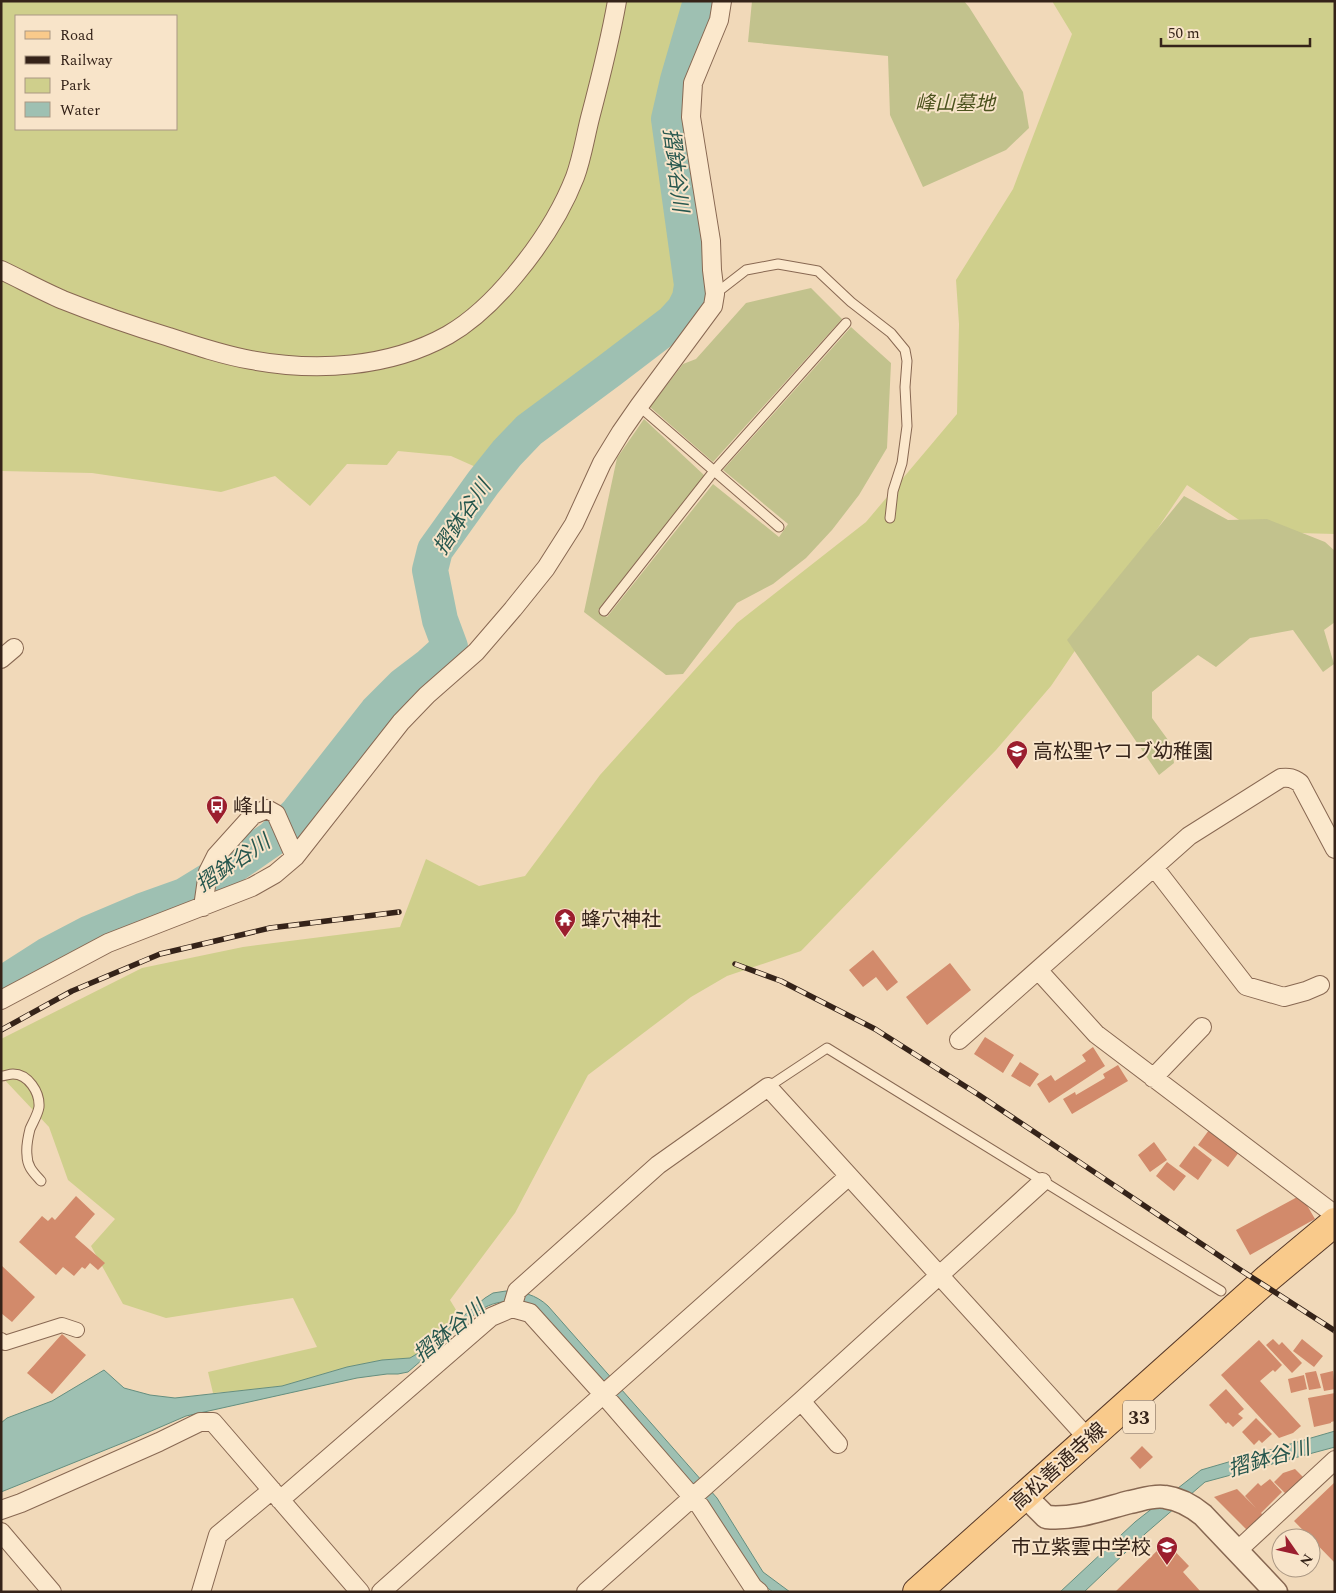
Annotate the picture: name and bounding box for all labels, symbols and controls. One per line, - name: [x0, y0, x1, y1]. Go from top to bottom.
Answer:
- legend: [15, 15, 178, 130]
- scale bar: [1161, 15, 1310, 47]
- text: 50 m: [1168, 22, 1200, 45]
- text: Road: [60, 24, 94, 47]
- text: Railway: [60, 49, 113, 72]
- text: Park: [60, 74, 91, 97]
- park label: 峰山墓地: [915, 89, 997, 119]
- text: Water: [60, 99, 100, 122]
- water label: 摺鉢谷川: [654, 126, 696, 216]
- water label: 摺鉢谷川: [426, 472, 501, 561]
- place label: 高松聖ヤコブ幼稚園: [1033, 737, 1213, 767]
- school or university icon: 高松聖ヤコブ幼稚園: [1005, 739, 1029, 770]
- place label: 峰山: [233, 792, 273, 822]
- bus stop icon: 峰山: [205, 794, 229, 825]
- water label: 摺鉢谷川: [190, 826, 279, 901]
- place label: 蜂穴神社: [581, 905, 661, 935]
- temple icon: 蜂穴神社: [553, 907, 577, 938]
- water label: 摺鉢谷川: [407, 1292, 494, 1371]
- road number: 33: [1123, 1400, 1155, 1434]
- street label: 高松善通寺線: [1004, 1415, 1113, 1518]
- water label: 摺鉢谷川: [1224, 1431, 1316, 1486]
- north arrow: [1271, 1528, 1321, 1578]
- place label: 市立紫雲中学校: [1011, 1533, 1151, 1563]
- school or university icon: 市立紫雲中学校: [1155, 1535, 1179, 1566]
- text: N: [1294, 1549, 1318, 1571]

